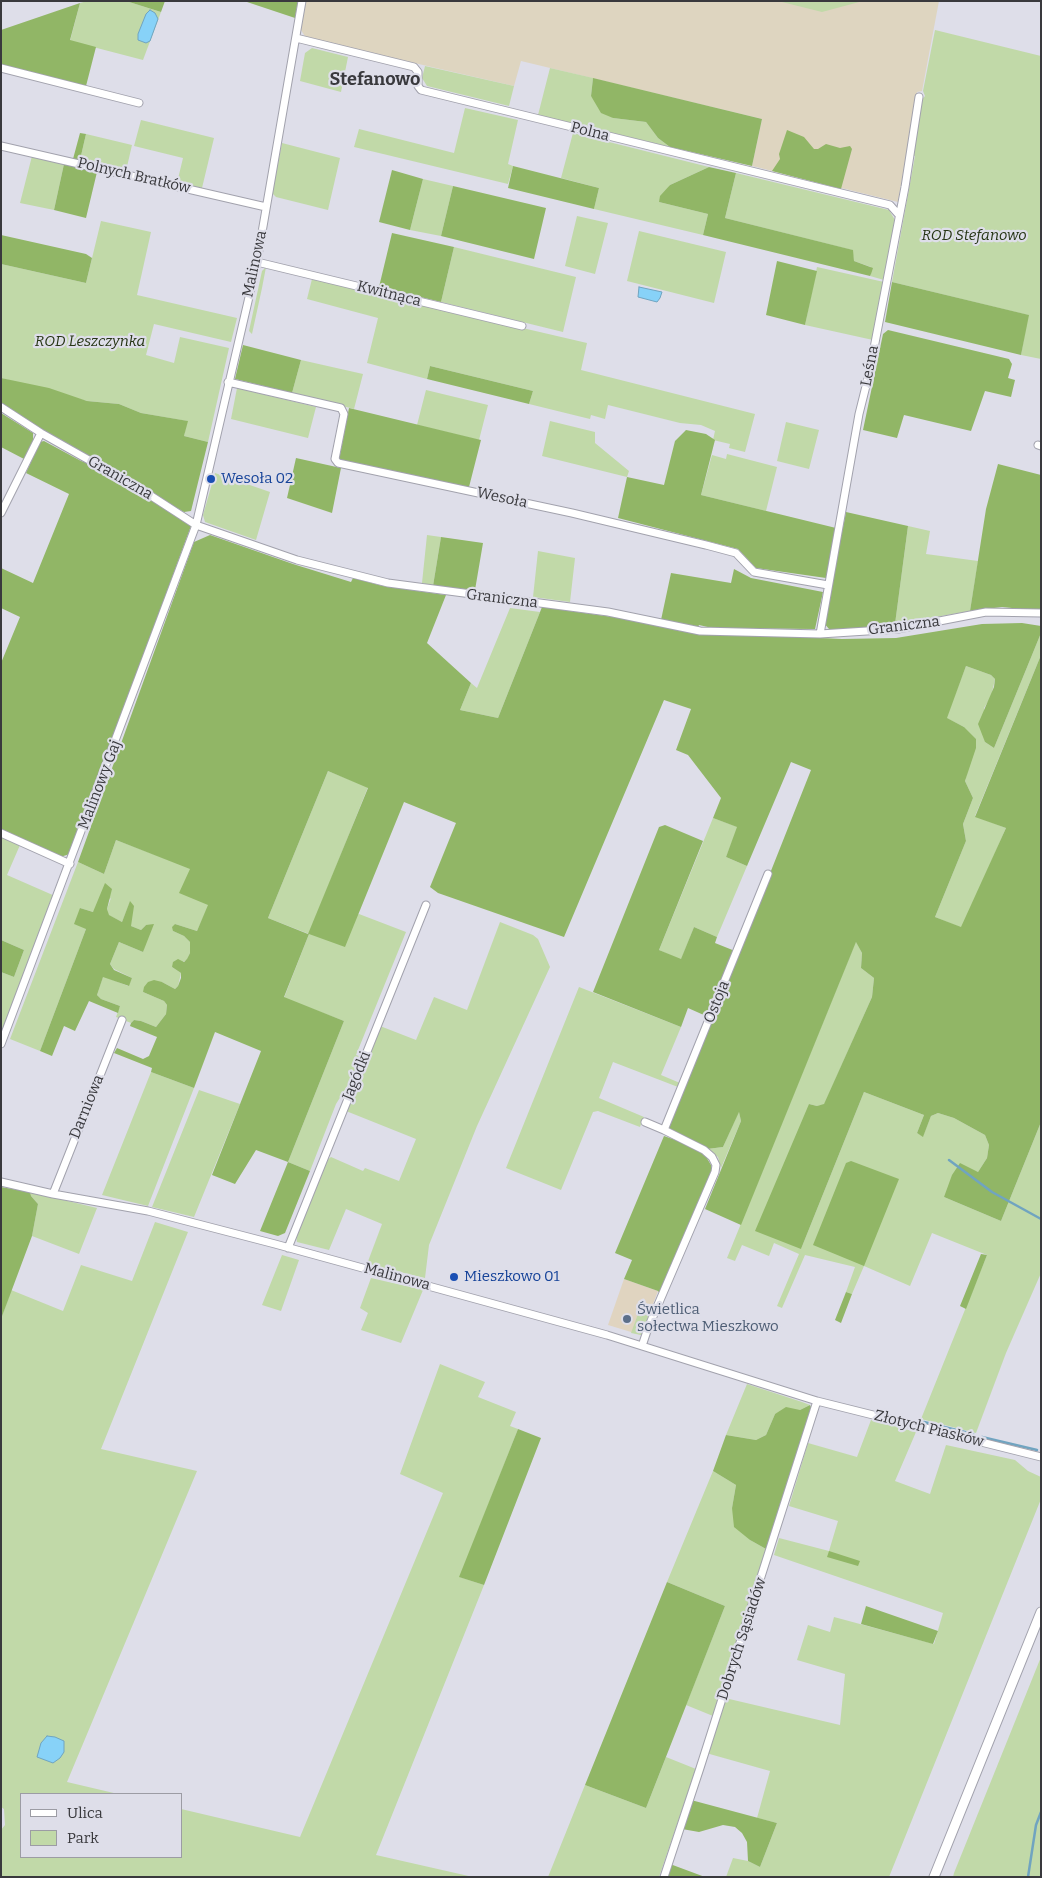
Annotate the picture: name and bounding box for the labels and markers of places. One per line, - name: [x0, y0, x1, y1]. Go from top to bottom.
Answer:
- place label: Wesoła 02: [221, 470, 293, 488]
- marker: Wesoła 02: [205, 473, 217, 485]
- place label: Mieszkowo 01: [464, 1268, 560, 1286]
- marker: Mieszkowo 01: [448, 1271, 460, 1283]
- place label: Świetlica sołectwa Mieszkowo: [637, 1301, 779, 1336]
- marker: Świetlica sołectwa Mieszkowo: [621, 1313, 633, 1325]

